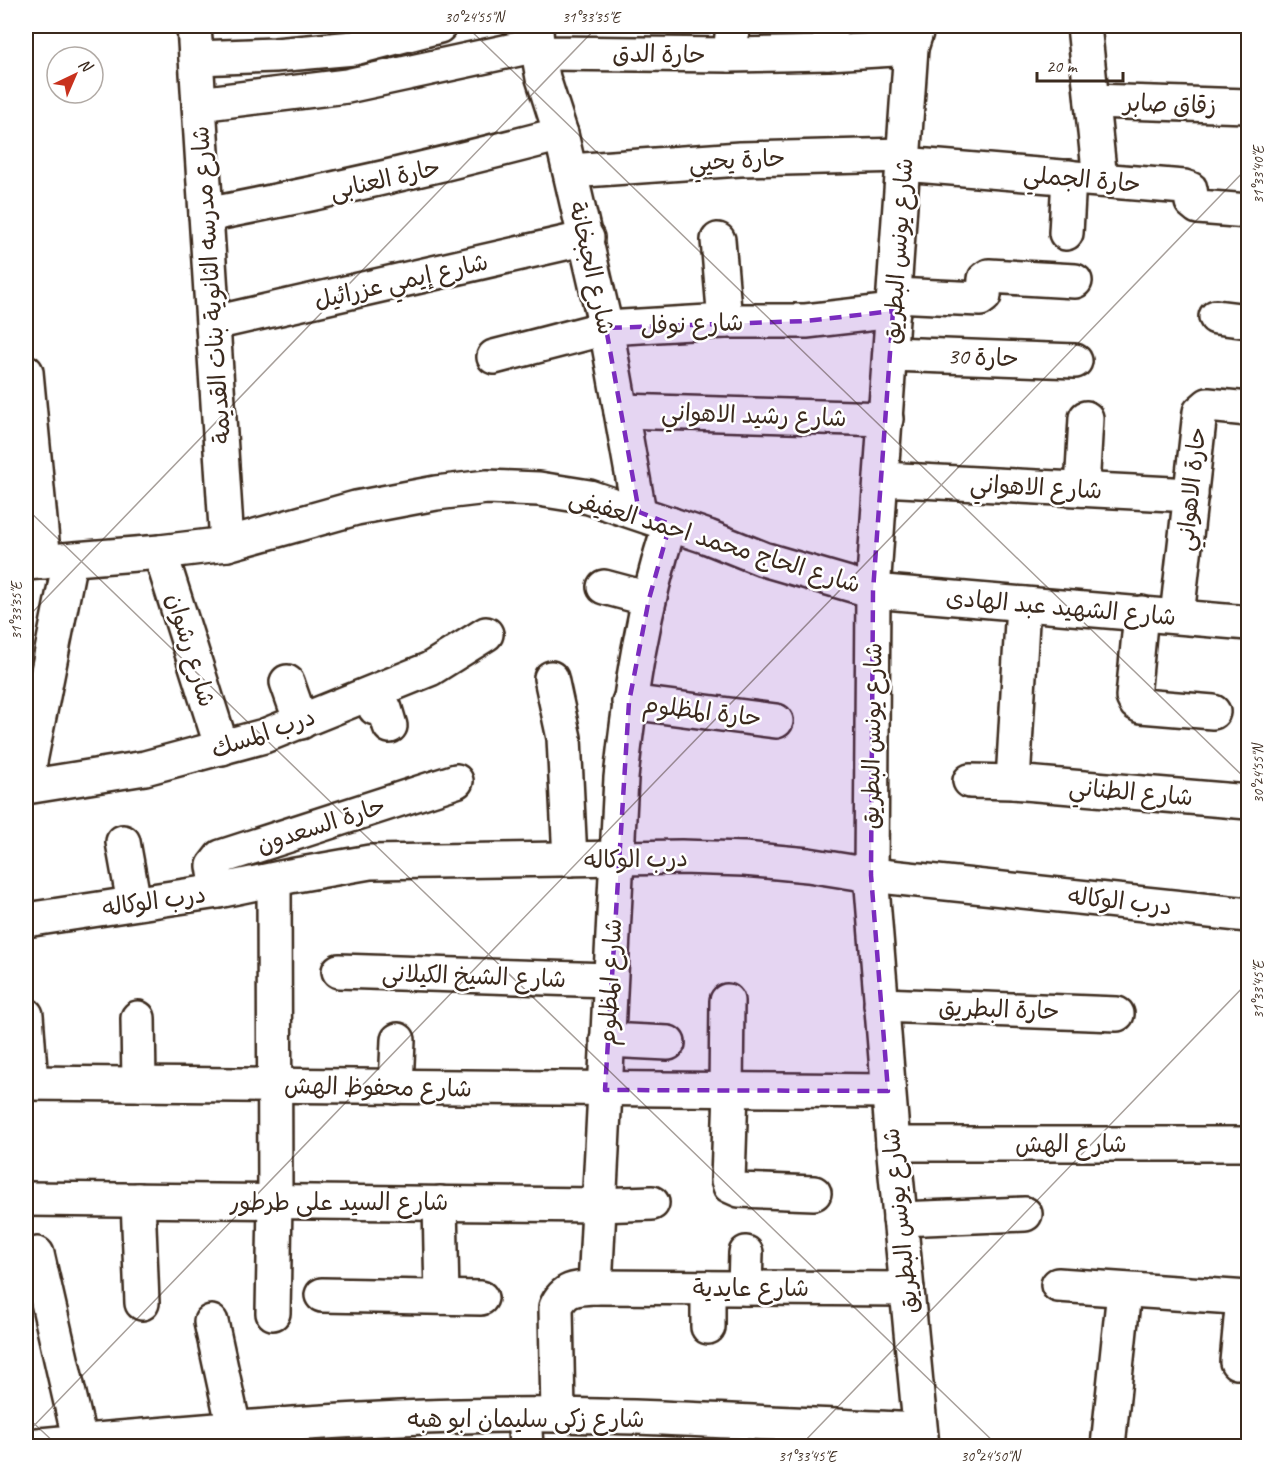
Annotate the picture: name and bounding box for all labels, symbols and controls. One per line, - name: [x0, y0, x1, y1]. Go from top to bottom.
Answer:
- text: 30°24'55"N: [444, 8, 507, 27]
- text: 31°33'35"E: [562, 8, 622, 27]
- street label: حارة الدق: [612, 38, 706, 70]
- north arrow: [45, 45, 105, 105]
- scale bar: [1037, 45, 1122, 83]
- text: N: [74, 54, 97, 78]
- text: 20 m: [1046, 55, 1079, 77]
- street label: زقاق صابر: [1121, 87, 1217, 121]
- street label: شارع مدرسه الثانوية بنات القديمة: [185, 125, 239, 445]
- street label: حارة يحيي: [688, 142, 786, 184]
- text: 31°33'40"E: [1249, 144, 1268, 204]
- street label: حارة العنابى: [327, 152, 443, 206]
- street label: شارع يونس البطريق: [877, 157, 921, 345]
- street label: حارة الجملي: [1022, 159, 1142, 205]
- street label: شارع الجبخانة: [560, 199, 622, 338]
- street label: شارع إيمي عزرائيل: [311, 246, 492, 321]
- street label: شارع نوفل: [640, 307, 744, 343]
- street label: حارة 30: [947, 341, 1019, 373]
- street label: شارع رشيد الاهواني: [661, 397, 847, 439]
- street label: حارة الاهواني: [1170, 425, 1218, 553]
- street label: شارع الاهواني: [969, 469, 1103, 511]
- street label: شارع الحاج محمد احمد العفيفى: [565, 482, 864, 602]
- text: 31°33'35"E: [7, 580, 26, 640]
- street label: شارع الشهيد عبد الهادى: [945, 582, 1177, 634]
- street label: شارع رشوان: [158, 589, 223, 711]
- street label: شارع يونس البطريق: [855, 642, 891, 830]
- street label: حارة المظلوم: [640, 689, 763, 737]
- street label: درب المسك: [207, 701, 319, 765]
- text: 30°24'55"N: [1249, 741, 1268, 804]
- street label: شارع الطناني: [1067, 772, 1194, 818]
- street label: حارة السعدون: [253, 790, 389, 860]
- street label: درب الوكاله: [584, 843, 688, 875]
- street label: درب الوكاله: [100, 879, 208, 923]
- street label: درب الوكاله: [1067, 881, 1173, 921]
- street label: شارع المظلوم: [592, 918, 632, 1046]
- street label: شارع الشيخ الكيلانى: [381, 958, 567, 996]
- text: 31°33'45"E: [1249, 959, 1268, 1019]
- street label: حارة البطريق: [938, 992, 1060, 1026]
- street label: شارع محفوظ الهش: [284, 1070, 472, 1106]
- street label: شارع يونس البطريق: [875, 1126, 927, 1315]
- street label: شارع الهش: [1015, 1129, 1127, 1161]
- street label: شارع السيد على طرطور: [229, 1187, 448, 1219]
- street label: شارع عايدية: [693, 1273, 809, 1305]
- street label: شارع زكى سليمان ابو هبه: [408, 1404, 644, 1436]
- text: 31°33'45"E: [778, 1447, 838, 1466]
- text: 30°24'50"N: [960, 1447, 1023, 1466]

